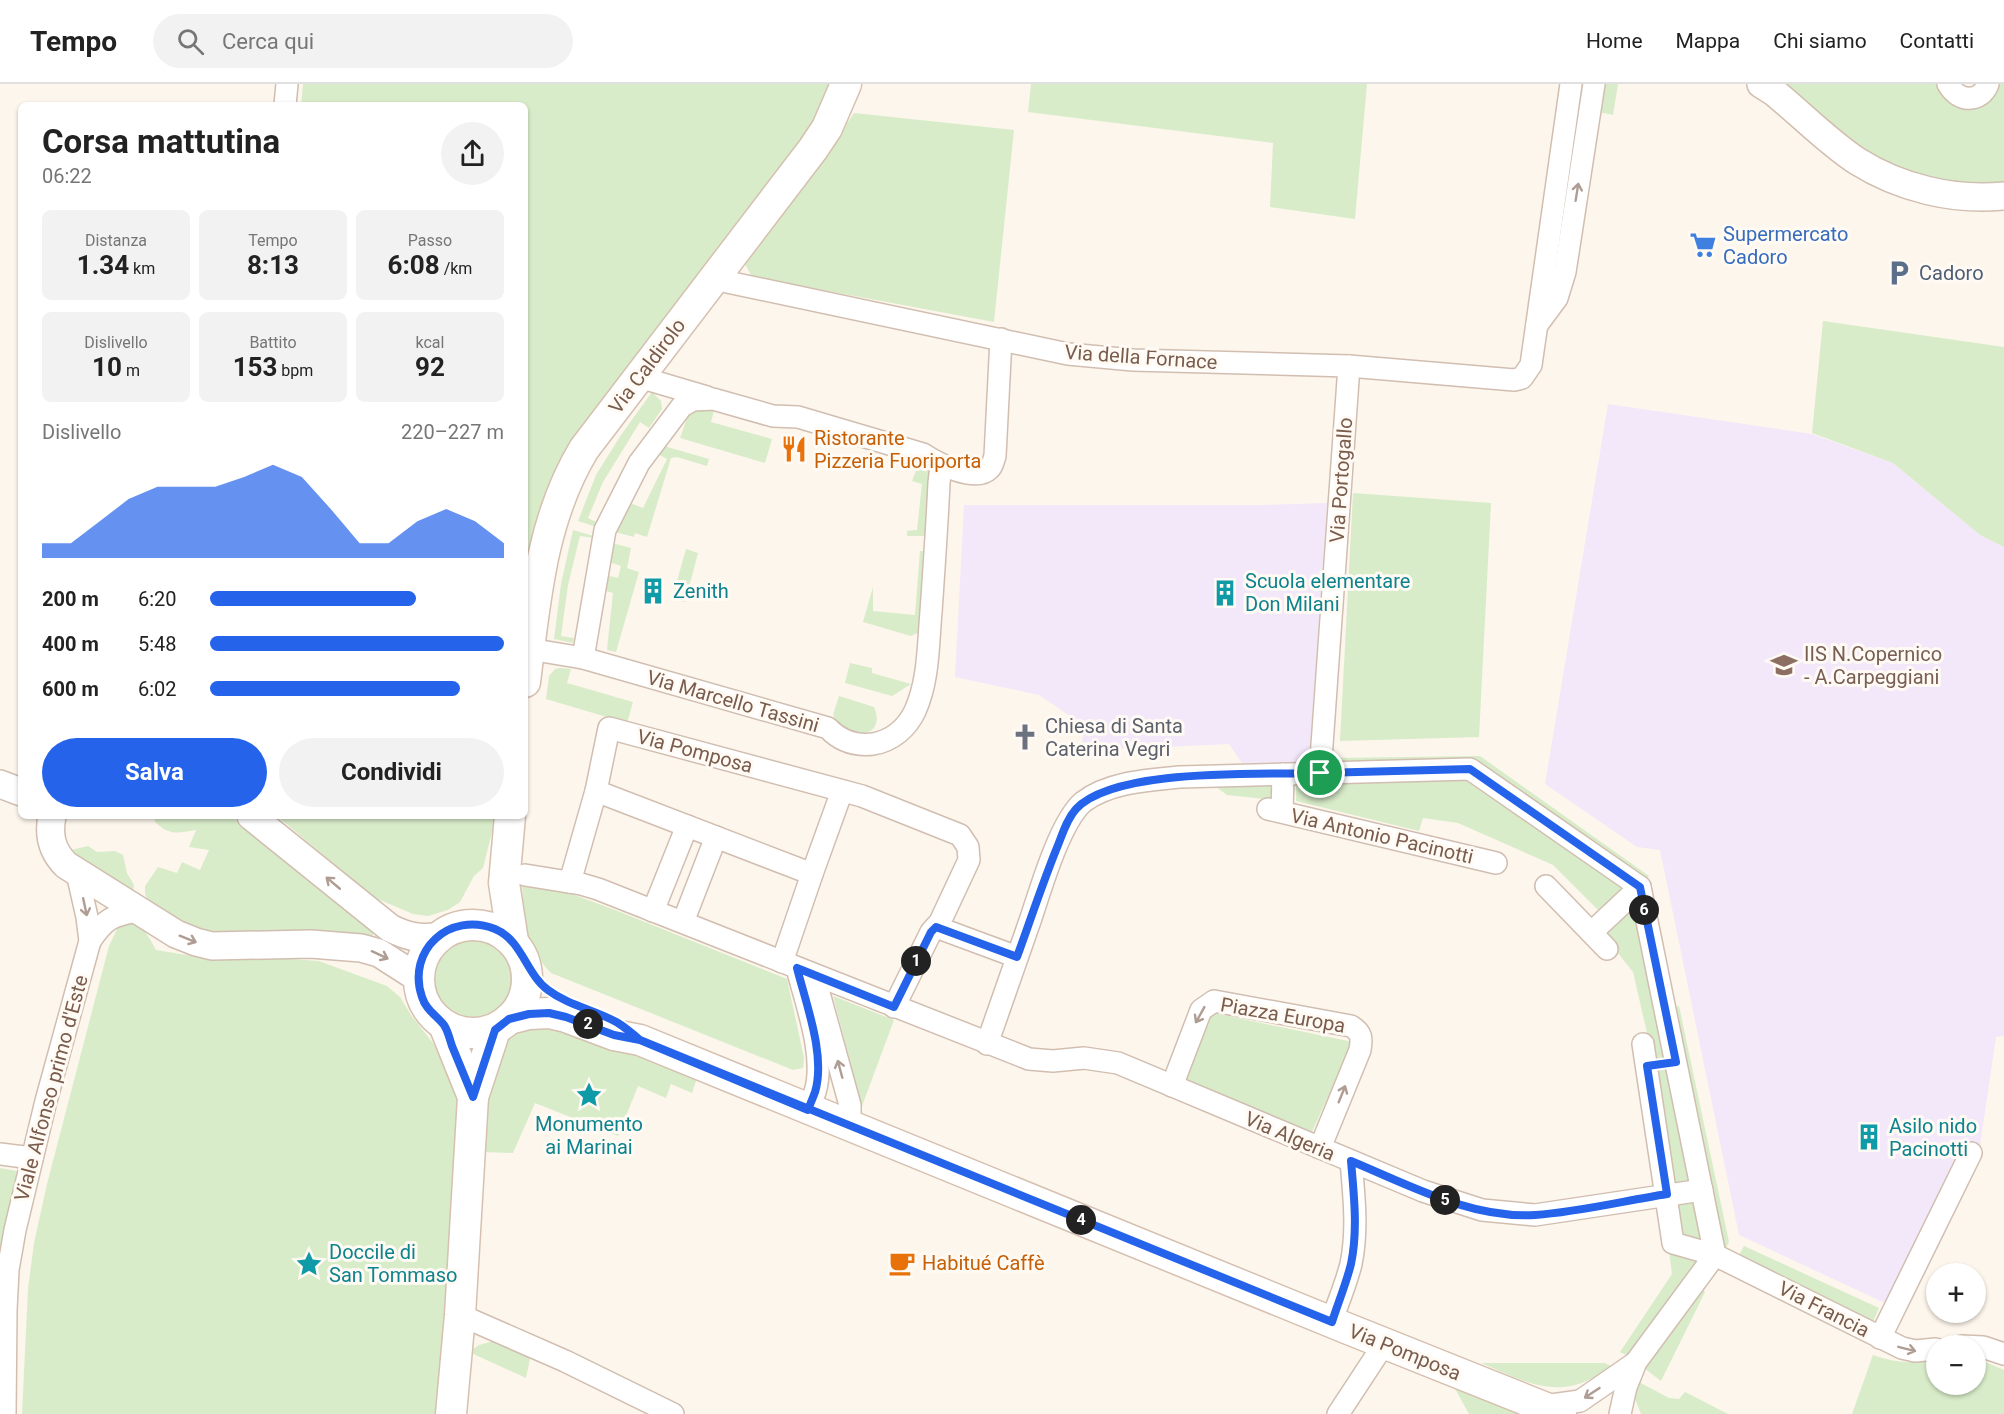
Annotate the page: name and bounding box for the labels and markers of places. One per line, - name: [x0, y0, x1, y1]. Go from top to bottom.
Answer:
- place label: Supermercato Cadoro: [1723, 222, 1848, 269]
- supermarket icon: Supermercato Cadoro: [1688, 230, 1718, 260]
- parking icon: Cadoro: [1884, 258, 1914, 288]
- place label: Cadoro: [1919, 261, 1984, 285]
- place label: Ristorante Pizzeria Fuoriporta: [814, 426, 982, 473]
- restaurant icon: Ristorante Pizzeria Fuoriporta: [779, 434, 809, 464]
- place label: Scuola elementare Don Milani: [1245, 569, 1410, 616]
- building icon: Zenith: [638, 576, 668, 606]
- building icon: Scuola elementare Don Milani: [1210, 578, 1240, 608]
- place label: Zenith: [673, 579, 729, 603]
- place label: IIS N.Copernico - A.Carpeggiani: [1804, 642, 1942, 689]
- school or university icon: IIS N.Copernico - A.Carpeggiani: [1769, 650, 1799, 680]
- place label: Chiesa di Santa Caterina Vegri: [1045, 714, 1183, 761]
- church icon: Chiesa di Santa Caterina Vegri: [1010, 722, 1040, 752]
- pin: [1294, 747, 1345, 798]
- pin: 6: [1629, 895, 1659, 925]
- pin: 1: [901, 946, 931, 976]
- pin: 2: [573, 1009, 603, 1039]
- place icon: Monumento ai Marinai: [574, 1080, 604, 1110]
- place label: Monumento ai Marinai: [535, 1112, 643, 1159]
- place label: Asilo nido Pacinotti: [1889, 1114, 1977, 1161]
- building icon: Asilo nido Pacinotti: [1854, 1122, 1884, 1152]
- pin: 5: [1430, 1185, 1460, 1215]
- pin: 4: [1066, 1205, 1096, 1235]
- place label: Doccile di San Tommaso: [329, 1240, 457, 1287]
- cafe icon: Habitué Caffè: [887, 1248, 917, 1278]
- place icon: Doccile di San Tommaso: [294, 1249, 324, 1279]
- place label: Habitué Caffè: [922, 1251, 1045, 1275]

